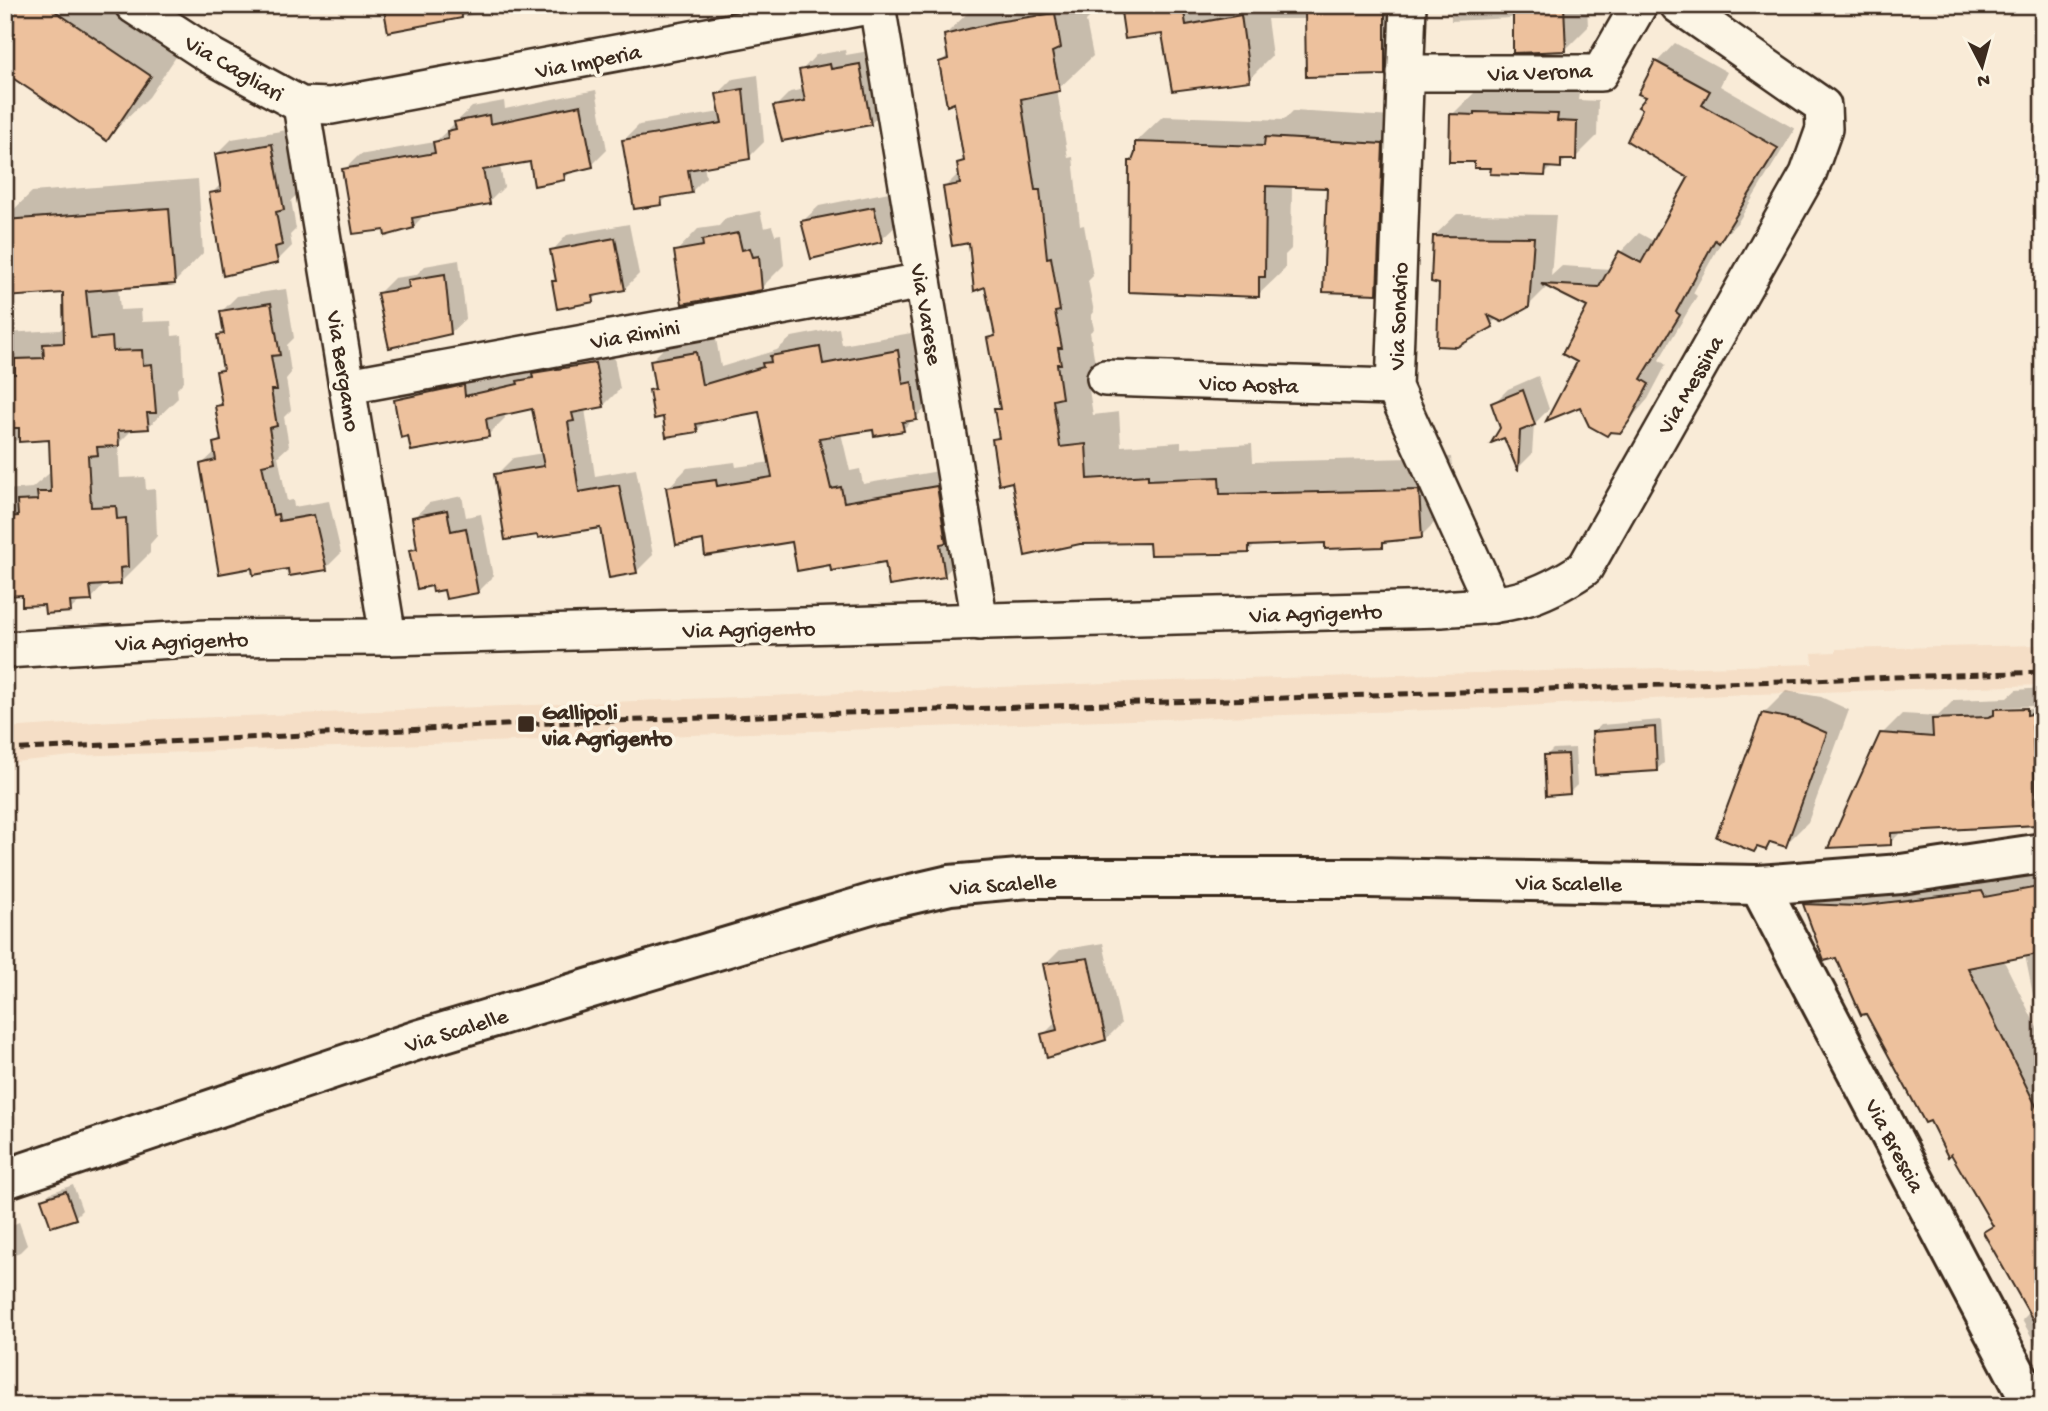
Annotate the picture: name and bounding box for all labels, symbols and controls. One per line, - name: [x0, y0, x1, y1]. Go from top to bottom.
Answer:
- street label: Via Cagliari: [178, 30, 288, 109]
- north arrow: [1946, 32, 2016, 102]
- street label: Via Imperia: [533, 40, 645, 87]
- street label: Via Verona: [1486, 59, 1594, 90]
- text: N: [1976, 67, 1991, 92]
- street label: Via Varese: [902, 261, 947, 368]
- street label: Via Sondrio: [1385, 262, 1416, 372]
- street label: Via Bergamo: [319, 308, 364, 434]
- street label: Via Rimini: [588, 315, 682, 358]
- street label: Via Messina: [1652, 331, 1732, 441]
- street label: Vico Aosta: [1198, 371, 1300, 402]
- street label: Via Agrigento: [1248, 600, 1383, 631]
- street label: Via Agrigento: [681, 617, 816, 646]
- street label: Via Agrigento: [114, 628, 249, 659]
- place label: Gallipoli via Agrigento: [541, 701, 672, 754]
- marker: Gallipoli via Agrigento: [516, 714, 536, 734]
- street label: Via Scalelle: [948, 869, 1058, 904]
- street label: Via Scalelle: [1515, 871, 1623, 900]
- street label: Via Scalelle: [401, 1004, 513, 1061]
- street label: Via Brescia: [1857, 1094, 1929, 1199]

